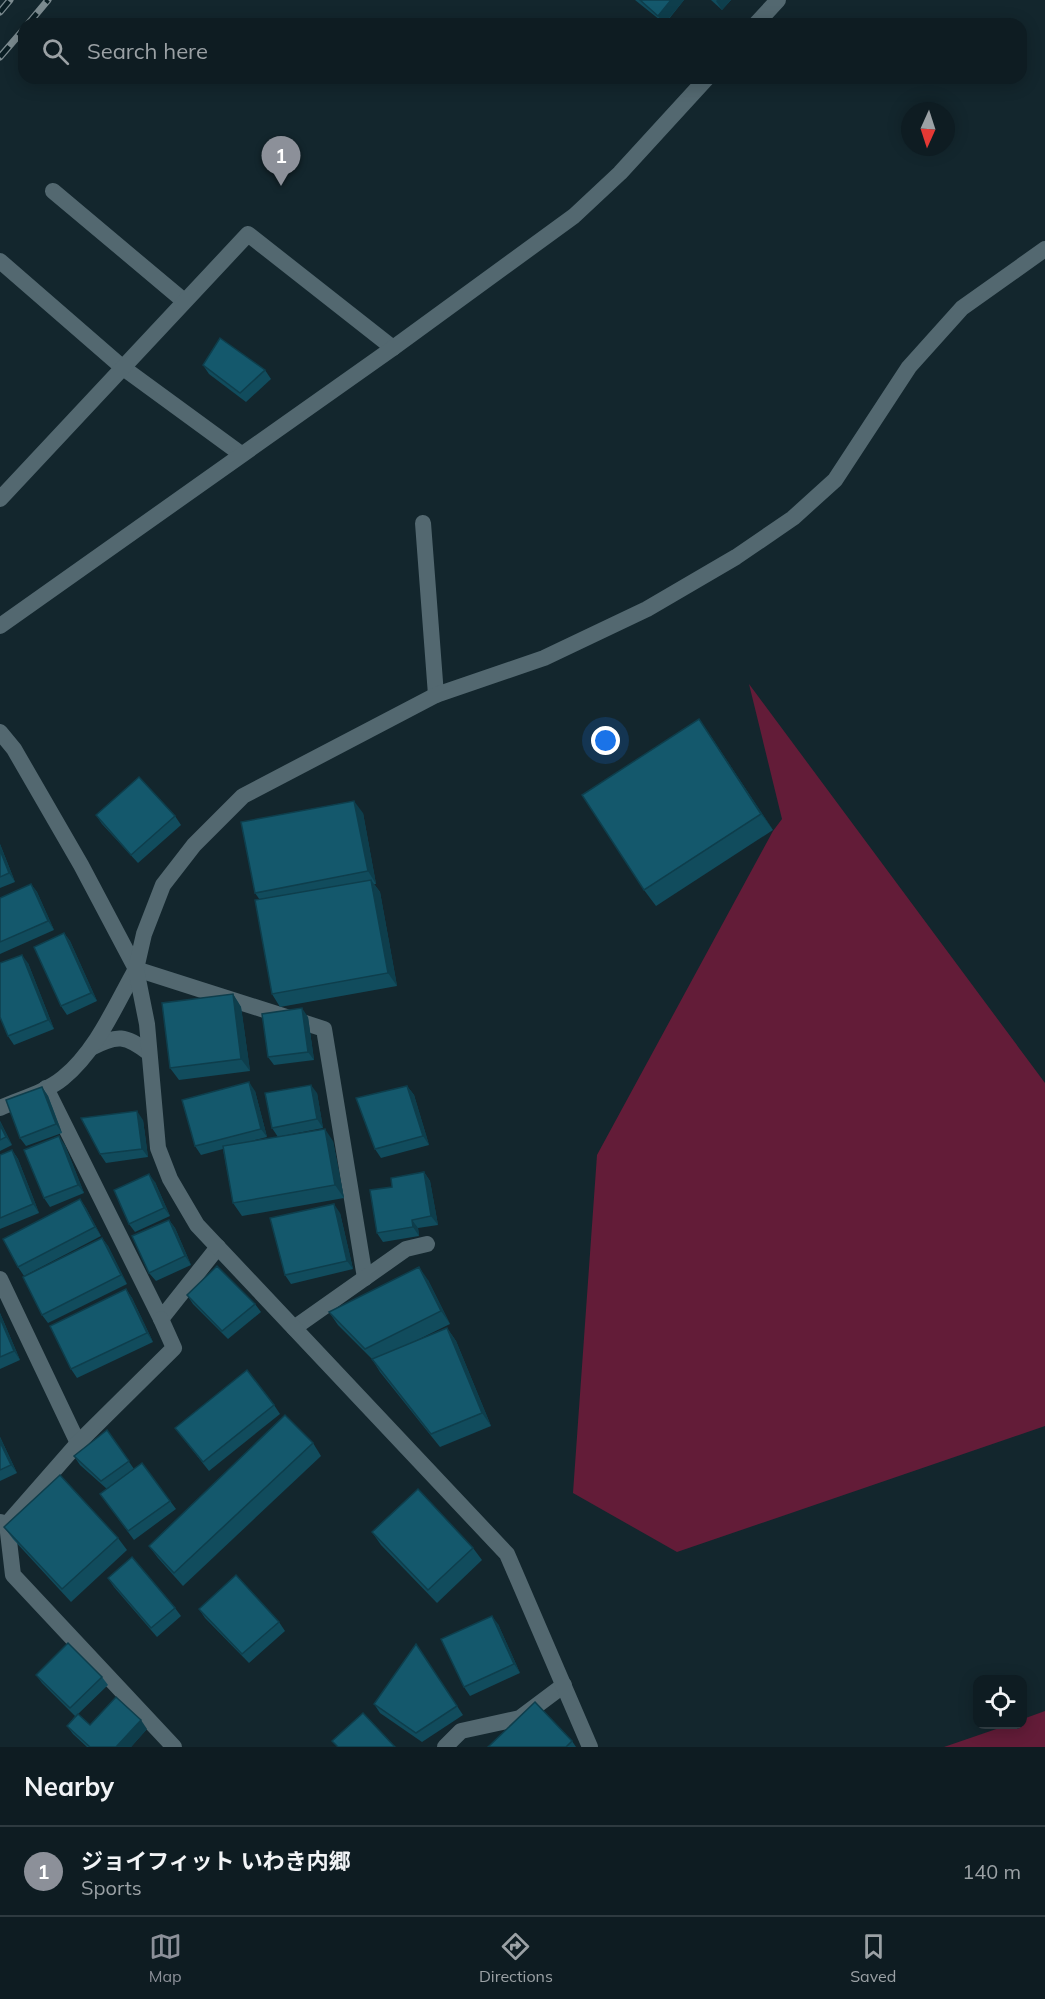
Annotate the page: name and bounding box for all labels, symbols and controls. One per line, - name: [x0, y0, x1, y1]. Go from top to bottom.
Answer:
- search box: [18, 18, 1027, 84]
- icon: search: [39, 35, 72, 68]
- text: Search here: [87, 37, 208, 65]
- north arrow: [901, 102, 955, 156]
- pin: 1: [262, 136, 300, 186]
- your location: [591, 726, 620, 755]
- map controls: [973, 1675, 1027, 1729]
- button: locate: [973, 1675, 1027, 1729]
- text: Nearby: [24, 1770, 114, 1803]
- text: ジョイフィット いわき内郷: [81, 1847, 351, 1875]
- text: 1: [38, 1859, 50, 1884]
- text: 140 m: [962, 1859, 1021, 1884]
- text: Sports: [81, 1875, 142, 1900]
- tab: Map: [149, 1930, 182, 1986]
- tab: Directions: [479, 1930, 553, 1986]
- tab: Saved: [850, 1930, 896, 1986]

